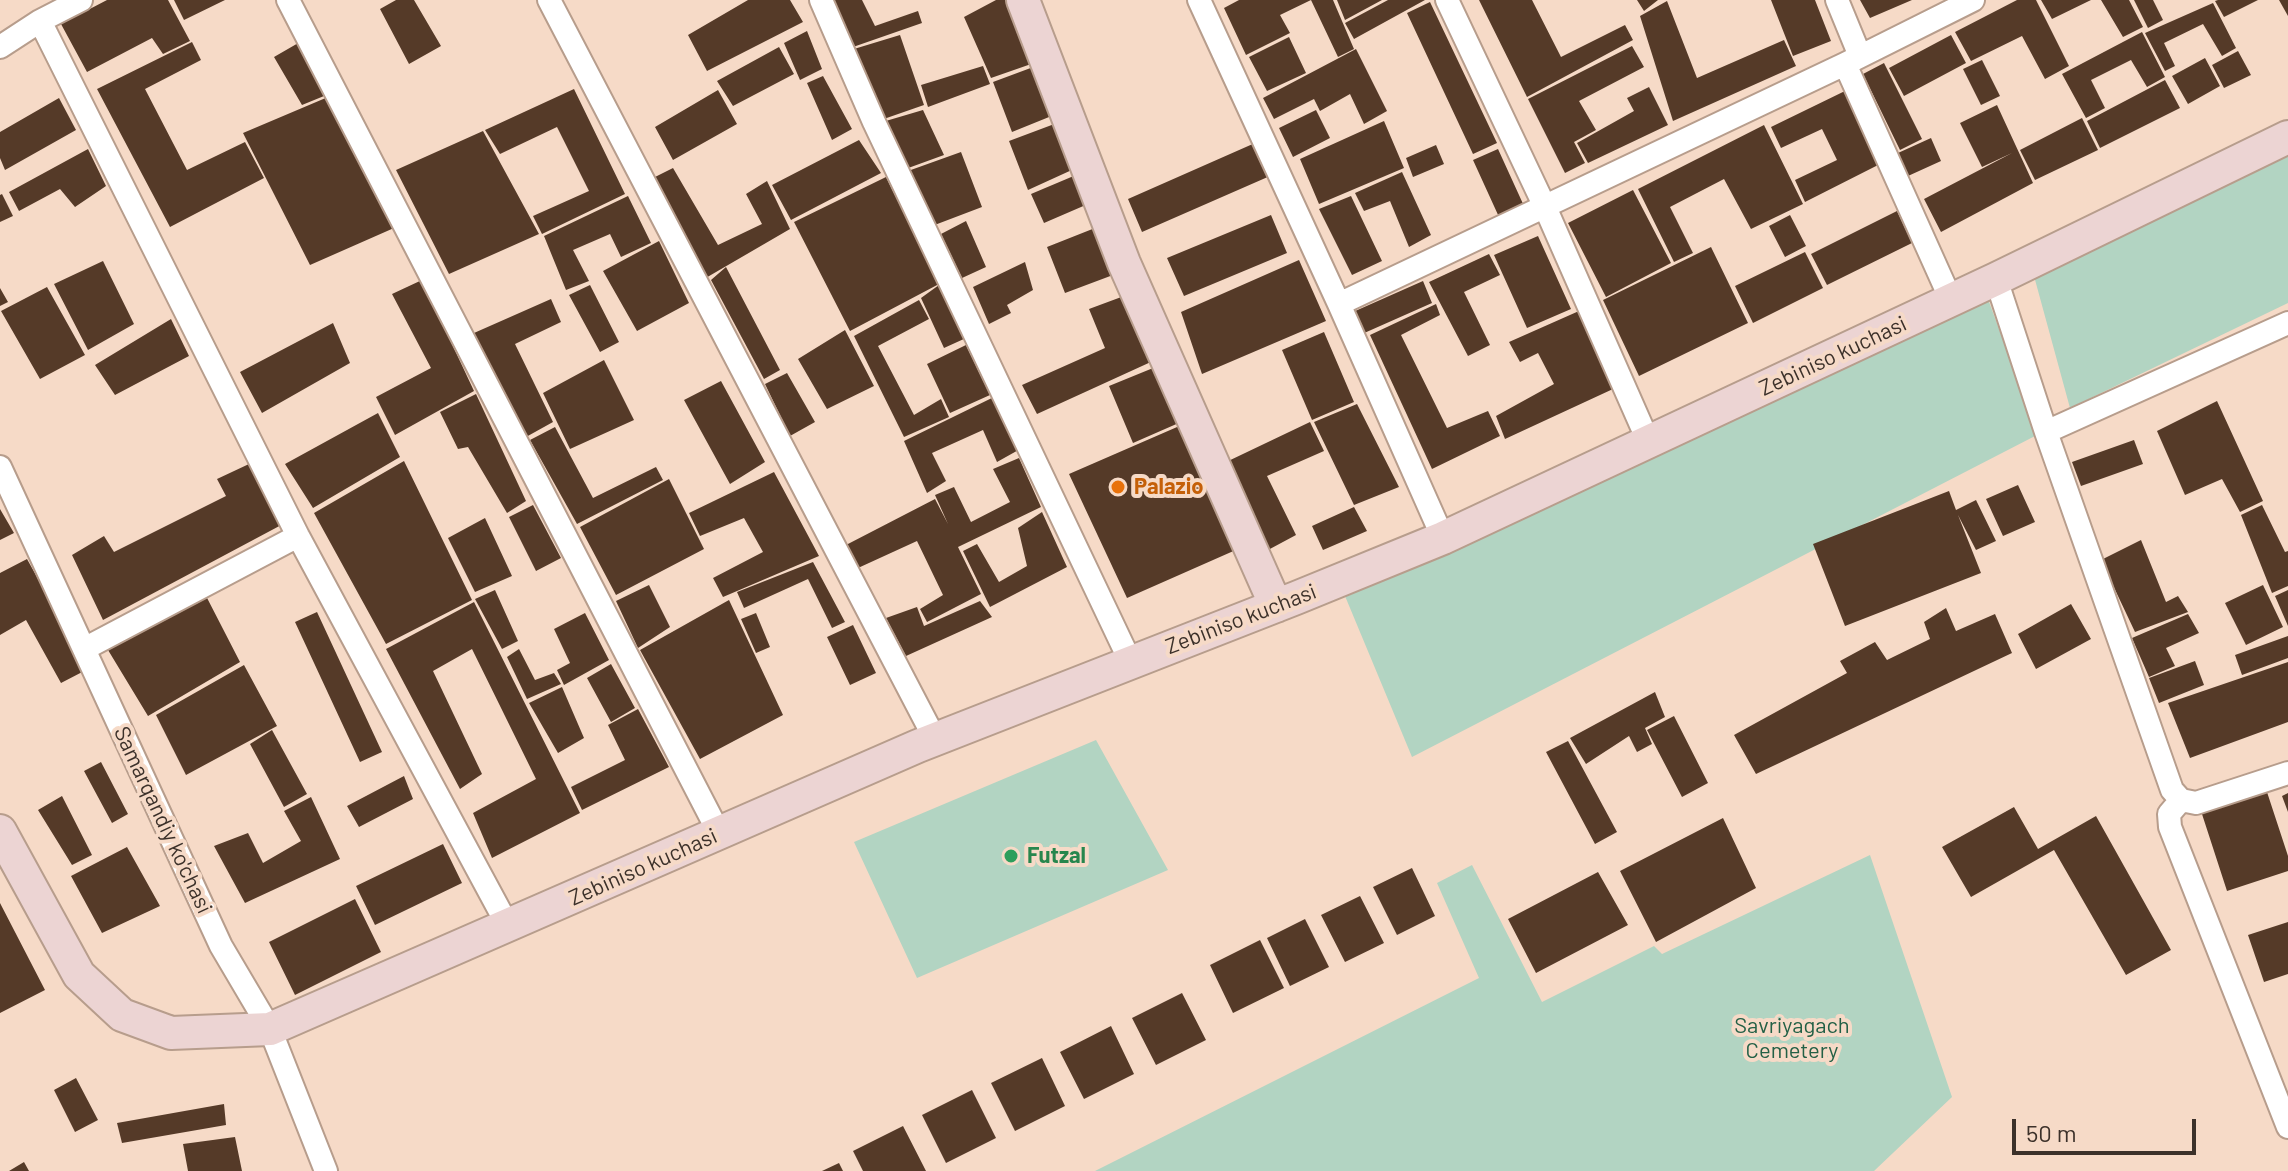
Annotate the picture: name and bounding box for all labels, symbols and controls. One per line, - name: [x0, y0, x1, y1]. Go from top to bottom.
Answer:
- street label: Zebiniso kuchasi: [1755, 310, 1911, 402]
- place label: Palazio: [1134, 474, 1204, 500]
- marker: Palazio: [1109, 478, 1127, 496]
- street label: Zebiniso kuchasi: [1162, 578, 1320, 660]
- street label: Samarqandiy ko'chasi: [108, 722, 218, 918]
- street label: Zebiniso kuchasi: [565, 823, 721, 911]
- place label: Futzal: [1027, 843, 1086, 869]
- marker: Futzal: [1002, 847, 1020, 865]
- park label: Savriyagach Cemetery: [1734, 1013, 1850, 1064]
- scale bar: [2016, 1103, 2200, 1153]
- text: 50 m: [2026, 1118, 2077, 1147]

